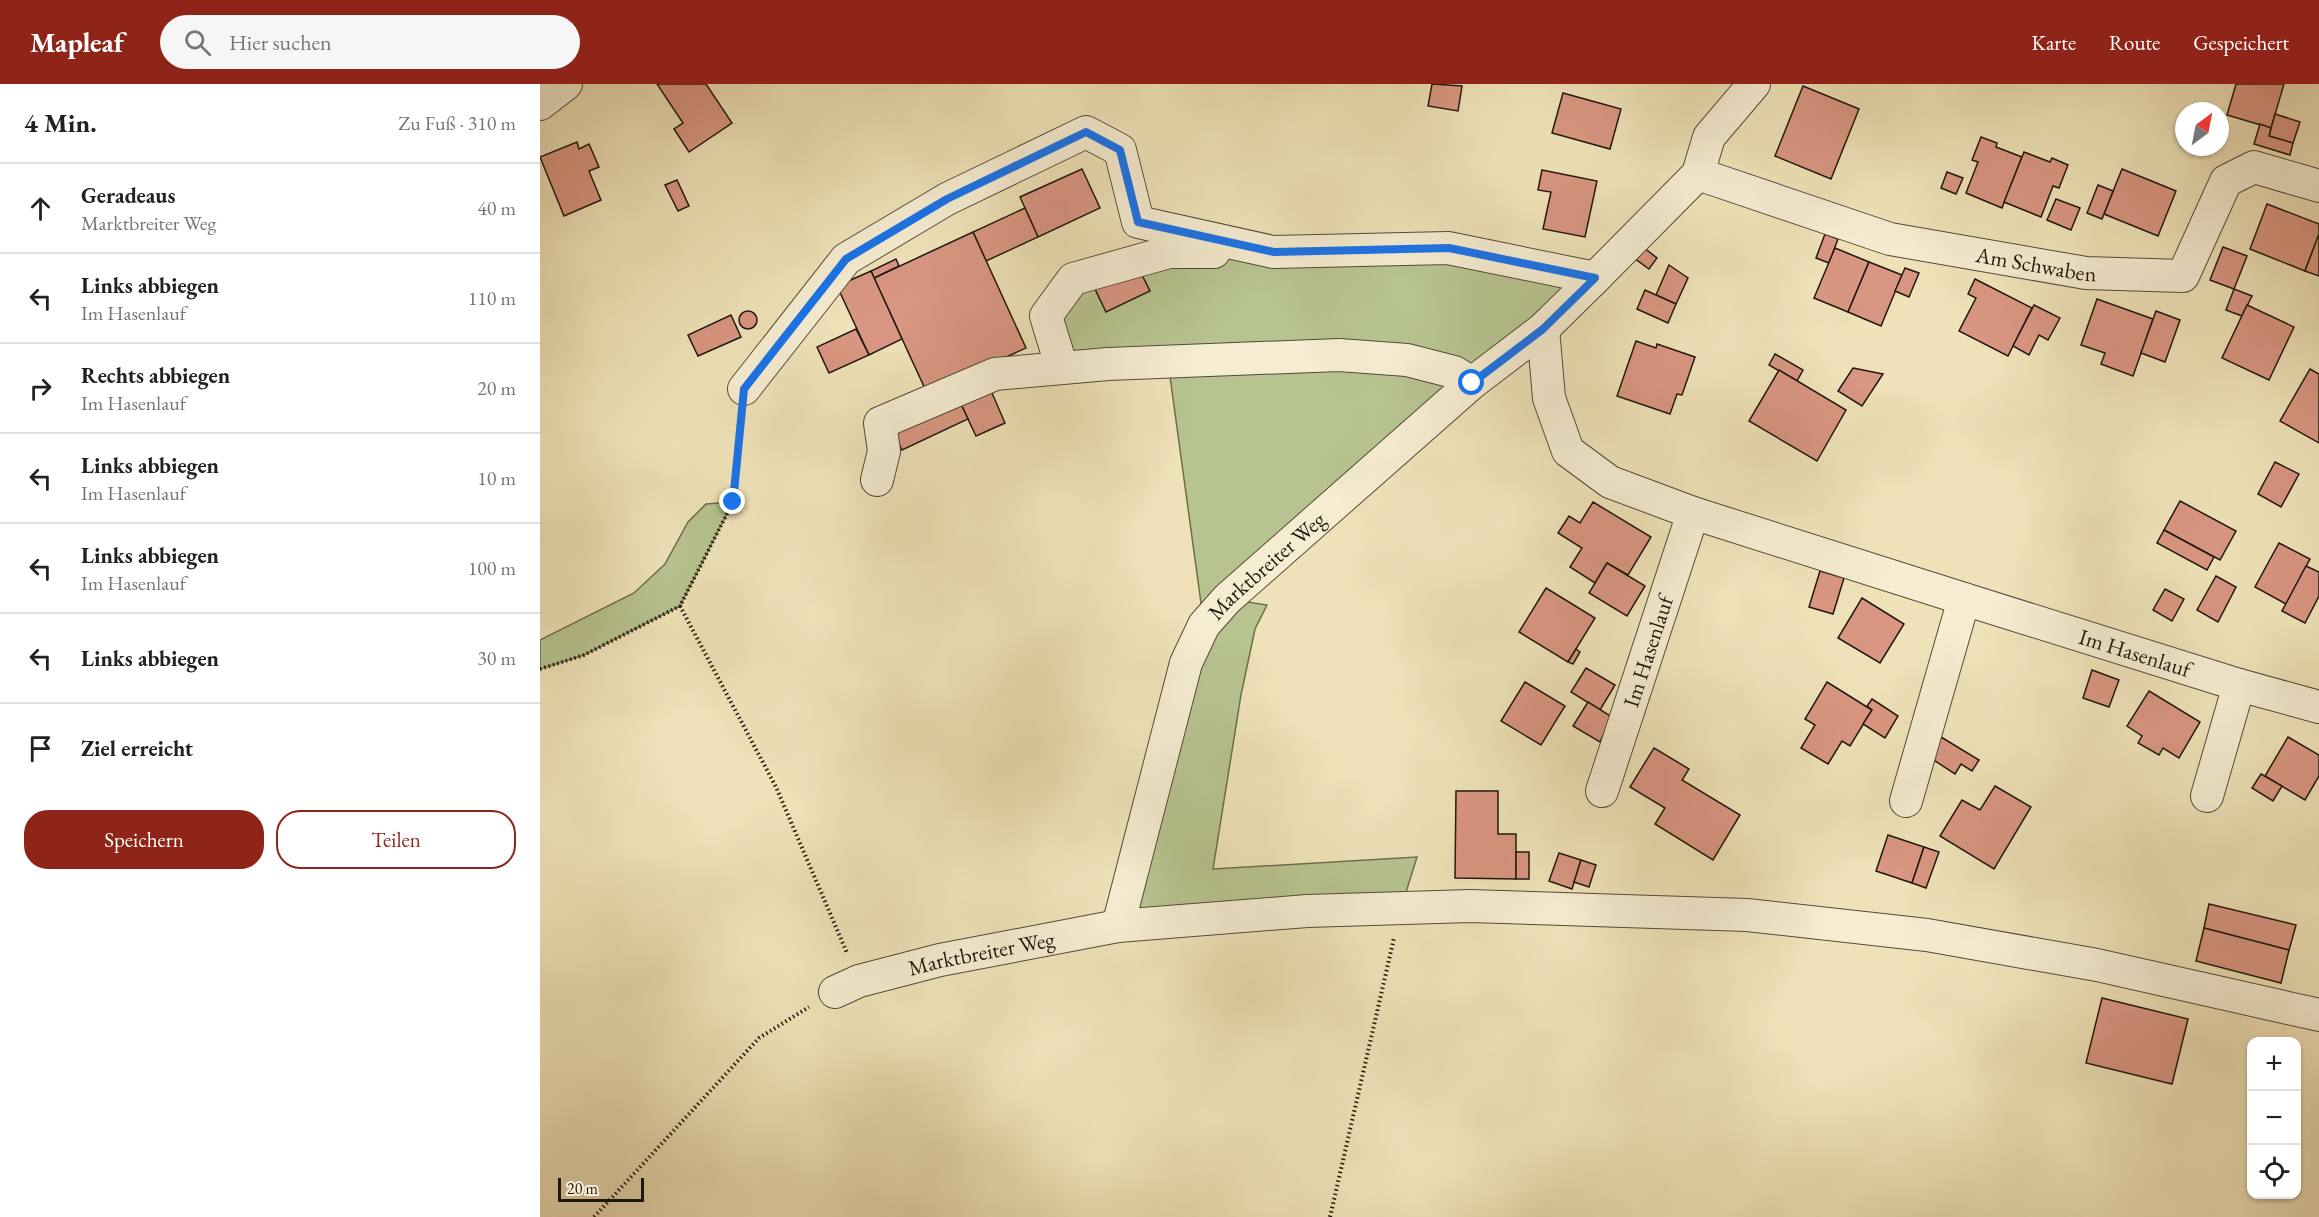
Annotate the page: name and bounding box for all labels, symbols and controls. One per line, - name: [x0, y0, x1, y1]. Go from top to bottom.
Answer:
- search box: [160, 15, 580, 69]
- text: Mapleaf: [30, 24, 124, 60]
- icon: search: [181, 26, 214, 59]
- text: Hier suchen: [229, 28, 332, 57]
- text: Karte: [2032, 29, 2076, 56]
- text: Route: [2109, 29, 2160, 56]
- text: Gespeichert: [2193, 29, 2289, 56]
- north arrow: [2175, 102, 2229, 156]
- text: 4 Min.: [24, 106, 97, 140]
- text: Zu Fuß · 310 m: [398, 110, 516, 136]
- text: Geradeaus: [81, 181, 175, 210]
- icon: ahead: [24, 192, 57, 225]
- text: 40 m: [477, 195, 516, 221]
- text: Marktbreiter Weg: [81, 210, 216, 236]
- street label: Am Schwaben: [1973, 239, 2097, 288]
- text: Links abbiegen: [81, 271, 219, 300]
- icon: left: [24, 282, 57, 315]
- text: 110 m: [468, 285, 516, 311]
- text: Im Hasenlauf: [81, 300, 186, 326]
- text: Rechts abbiegen: [81, 361, 230, 390]
- route start: [1458, 369, 1484, 395]
- icon: right: [24, 372, 57, 405]
- text: 20 m: [477, 375, 516, 401]
- text: Im Hasenlauf: [81, 390, 186, 416]
- text: Links abbiegen: [81, 451, 219, 480]
- icon: left: [24, 462, 57, 495]
- text: 10 m: [477, 465, 516, 491]
- text: Im Hasenlauf: [81, 480, 186, 506]
- route end: [719, 488, 745, 514]
- street label: Marktbreiter Weg: [1201, 504, 1331, 626]
- text: Links abbiegen: [81, 541, 219, 570]
- icon: left: [24, 552, 57, 585]
- text: 100 m: [468, 555, 516, 581]
- text: Im Hasenlauf: [81, 570, 186, 596]
- street label: Im Hasenlauf: [1616, 589, 1680, 711]
- street label: Im Hasenlauf: [2076, 621, 2198, 685]
- icon: left: [24, 642, 57, 675]
- text: Links abbiegen: [81, 644, 219, 673]
- text: 30 m: [477, 645, 516, 671]
- icon: arrive: [24, 732, 57, 765]
- text: Ziel erreicht: [81, 734, 193, 763]
- button: Speichern: [24, 810, 264, 869]
- button: Teilen: [276, 810, 516, 869]
- street label: Marktbreiter Weg: [905, 924, 1057, 982]
- map controls: [2247, 1037, 2301, 1199]
- button: +: [2247, 1037, 2301, 1091]
- button: −: [2247, 1091, 2301, 1145]
- button: locate: [2247, 1145, 2301, 1199]
- scale bar: [558, 1175, 644, 1202]
- text: 20 m: [567, 1178, 598, 1199]

